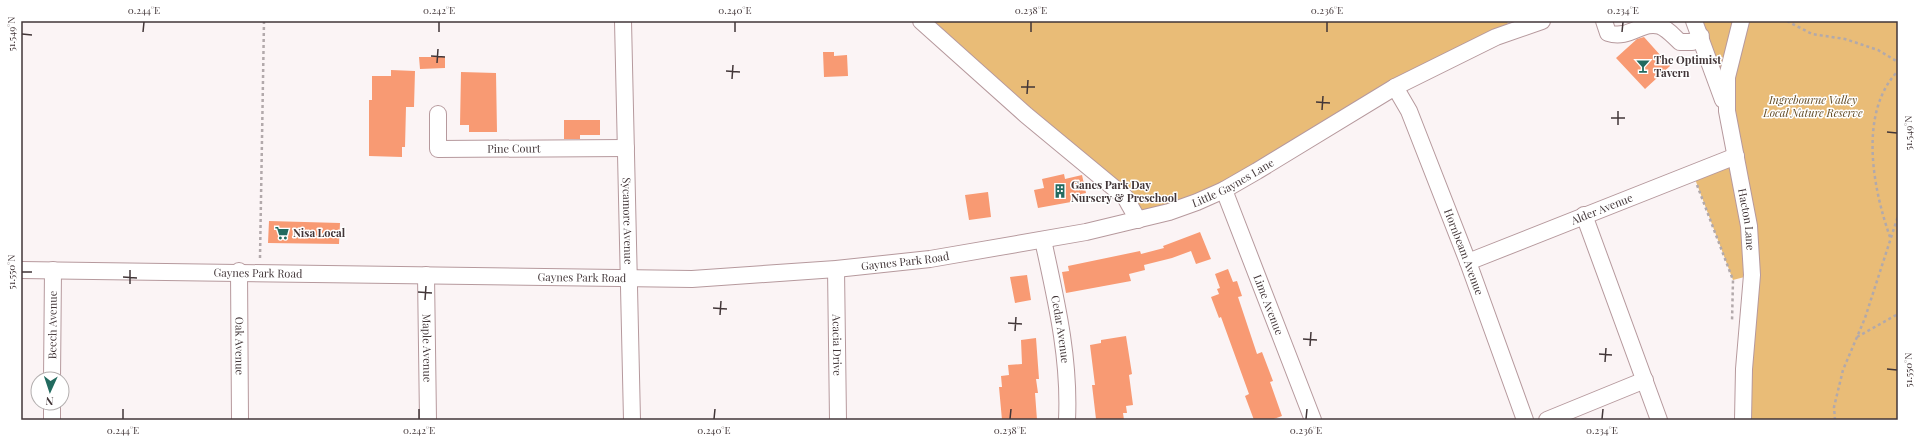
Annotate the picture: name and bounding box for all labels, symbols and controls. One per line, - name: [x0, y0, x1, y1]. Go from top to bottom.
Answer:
- text: 0.244°E: [128, 3, 160, 17]
- text: 0.242°E: [423, 3, 455, 17]
- text: 0.240°E: [718, 3, 752, 17]
- text: 0.238°E: [1015, 3, 1047, 17]
- text: 0.236°E: [1311, 3, 1343, 17]
- text: 0.234°E: [1607, 3, 1639, 17]
- text: 51.549°N: [4, 17, 18, 51]
- place label: The Optimist Tavern: [1654, 52, 1721, 80]
- bar icon: The Optimist Tavern: [1635, 58, 1651, 74]
- park label: Ingrebourne Valley Local Nature Reserve: [1762, 92, 1863, 120]
- text: 51.549°N: [1901, 116, 1915, 150]
- street label: Pine Court: [487, 140, 541, 156]
- street label: Little Gaynes Lane: [1190, 154, 1277, 210]
- street label: Sycamore Avenue: [620, 177, 636, 265]
- place label: Ganes Park Day Nursery & Preschool: [1071, 177, 1178, 205]
- building icon: Ganes Park Day Nursery & Preschool: [1052, 183, 1068, 199]
- street label: Hacton Lane: [1735, 187, 1759, 251]
- street label: Alder Avenue: [1568, 189, 1635, 228]
- street label: Hornbeam Avenue: [1441, 206, 1487, 298]
- supermarket icon: Nisa Local: [274, 225, 290, 241]
- place label: Nisa Local: [293, 225, 346, 240]
- street label: Gaynes Park Road: [860, 248, 951, 273]
- text: 51.550°N: [4, 255, 18, 289]
- street label: Gaynes Park Road: [214, 265, 303, 281]
- street label: Gaynes Park Road: [537, 269, 627, 285]
- street label: Lime Avenue: [1250, 272, 1288, 337]
- street label: Beech Avenue: [44, 290, 60, 359]
- street label: Cedar Avenue: [1048, 294, 1073, 364]
- street label: Maple Avenue: [420, 313, 435, 383]
- street label: Acacia Drive: [830, 313, 845, 376]
- street label: Oak Avenue: [232, 317, 248, 376]
- text: 51.550°N: [1901, 353, 1915, 387]
- north arrow: [30, 371, 70, 411]
- text: N: [45, 394, 54, 409]
- text: 0.244°E: [107, 423, 139, 437]
- text: 0.242°E: [403, 423, 435, 437]
- text: 0.240°E: [697, 423, 731, 437]
- text: 0.238°E: [994, 423, 1026, 437]
- text: 0.236°E: [1290, 423, 1322, 437]
- text: 0.234°E: [1586, 423, 1618, 437]

